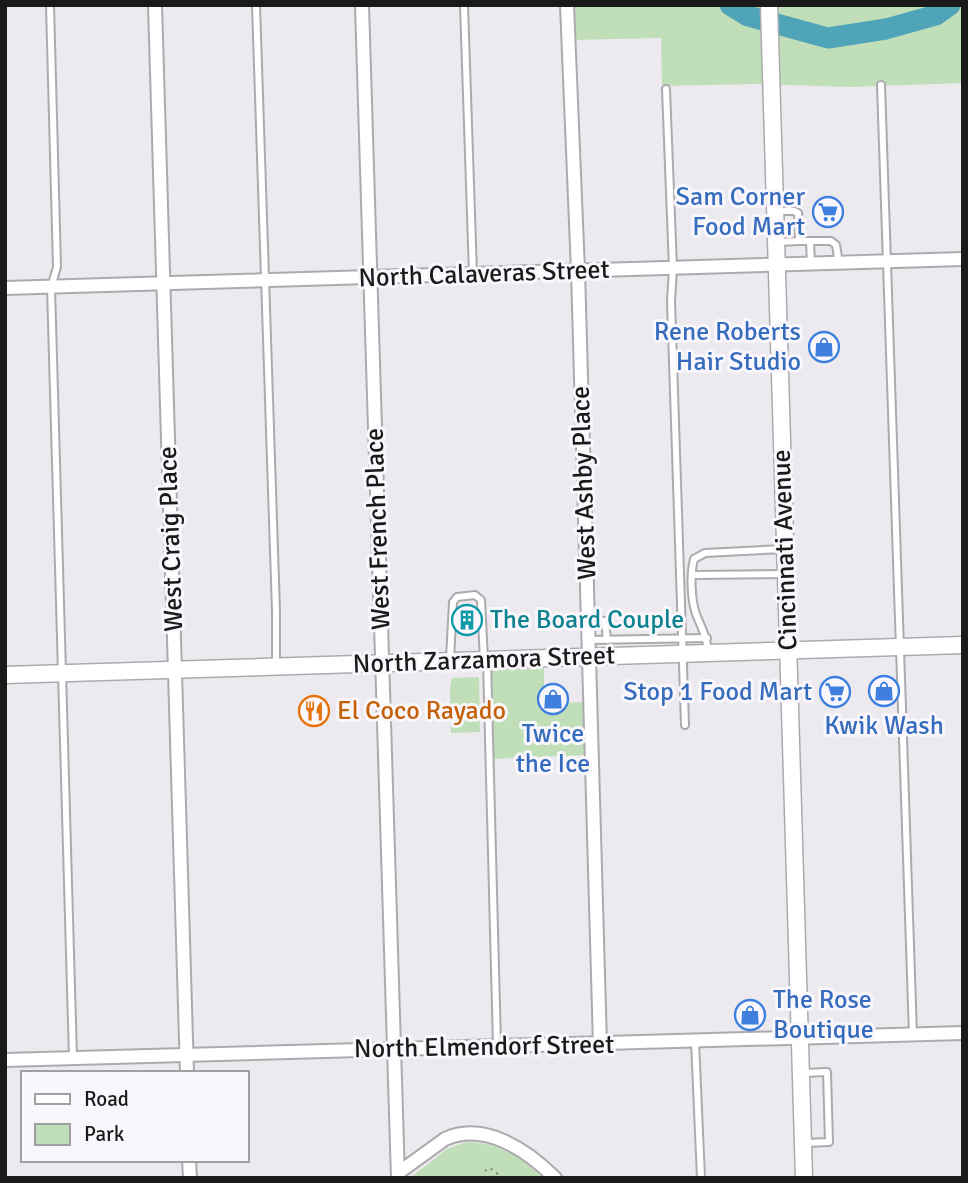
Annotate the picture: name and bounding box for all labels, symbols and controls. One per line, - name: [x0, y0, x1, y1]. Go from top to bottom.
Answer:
- place label: Sam Corner Food Mart: [676, 181, 805, 243]
- supermarket icon: Sam Corner Food Mart: [811, 195, 845, 229]
- street label: North Calaveras Street: [358, 254, 610, 294]
- place label: Rene Roberts Hair Studio: [654, 316, 801, 378]
- shop icon: Rene Roberts Hair Studio: [807, 330, 841, 364]
- street label: West Ashby Place: [565, 386, 603, 580]
- street label: West French Place: [358, 427, 398, 631]
- street label: West Craig Place: [152, 446, 190, 632]
- street label: Cincinnati Avenue: [765, 449, 805, 651]
- building icon: The Board Couple: [450, 603, 484, 637]
- place label: The Board Couple: [490, 604, 684, 636]
- street label: North Zarzamora Street: [352, 639, 616, 681]
- shop icon: Kwik Wash: [867, 674, 901, 708]
- supermarket icon: Stop 1 Food Mart: [818, 675, 852, 709]
- place label: Stop 1 Food Mart: [623, 676, 812, 708]
- shop icon: Twice the Ice: [536, 682, 570, 716]
- restaurant icon: El Coco Rayado: [297, 694, 331, 728]
- place label: El Coco Rayado: [337, 695, 506, 727]
- place label: Kwik Wash: [824, 710, 944, 742]
- place label: Twice the Ice: [516, 718, 590, 780]
- place label: The Rose Boutique: [773, 984, 874, 1046]
- shop icon: The Rose Boutique: [733, 998, 767, 1032]
- street label: North Elmendorf Street: [354, 1029, 614, 1065]
- legend: [21, 1071, 248, 1162]
- text: Road: [84, 1086, 129, 1112]
- text: Park: [84, 1121, 125, 1147]

